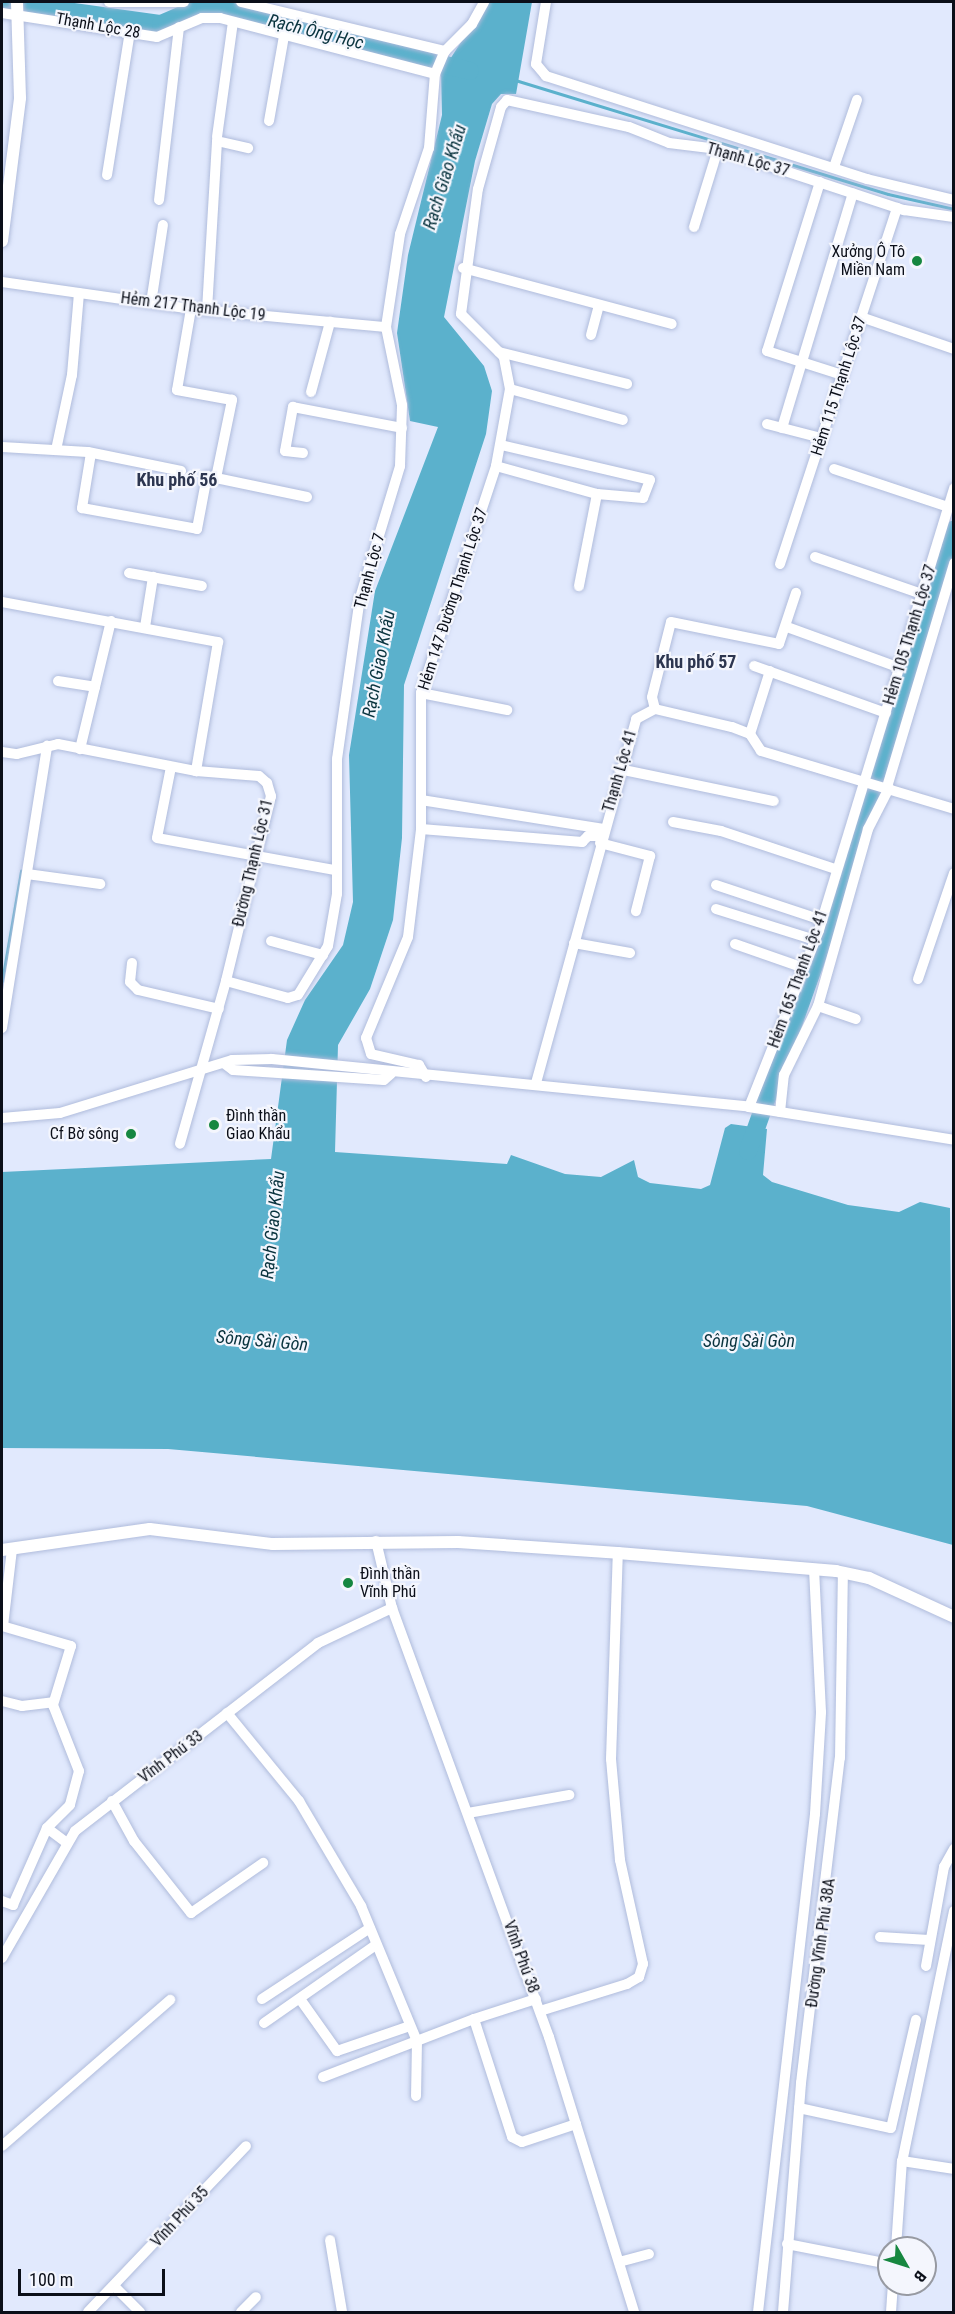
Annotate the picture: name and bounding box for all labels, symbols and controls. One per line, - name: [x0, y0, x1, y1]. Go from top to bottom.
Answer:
- street label: Thạnh Lộc 28: [54, 9, 142, 43]
- water label: Rạch Ông Học: [266, 10, 366, 54]
- water label: Rạch Giao Khẩu: [419, 122, 471, 232]
- street label: Thạnh Lộc 37: [704, 139, 792, 181]
- place label: Xưởng Ô Tô Miền Nam: [831, 242, 905, 280]
- marker: Xưởng Ô Tô Miền Nam: [910, 254, 924, 268]
- street label: Hẻm 217 Thạnh Lộc 19: [119, 289, 267, 325]
- street label: Hẻm 115 Thạnh Lộc 37: [807, 314, 871, 458]
- district label: Khu phố 56: [137, 469, 217, 491]
- street label: Hẻm 147 Đường Thạnh Lộc 37: [414, 505, 492, 693]
- street label: Thạnh Lộc 7: [351, 531, 389, 611]
- street label: Hẻm 105 Thạnh Lộc 37: [879, 562, 941, 708]
- water label: Rạch Giao Khẩu: [358, 609, 400, 719]
- district label: Khu phố 57: [656, 651, 736, 673]
- street label: Thạnh Lộc 41: [599, 727, 641, 815]
- street label: Đường Thạnh Lộc 31: [229, 797, 277, 929]
- street label: Hẻm 165 Thạnh Lộc 41: [764, 907, 832, 1051]
- place label: Đình thần Giao Khẩu: [226, 1106, 290, 1144]
- marker: Đình thần Giao Khẩu: [207, 1118, 221, 1132]
- place label: Cf Bờ sông: [50, 1124, 119, 1144]
- marker: Cf Bờ sông: [124, 1127, 138, 1141]
- water label: Rạch Giao Khẩu: [257, 1170, 289, 1280]
- water label: Sông Sài Gòn: [215, 1326, 309, 1356]
- water label: Sông Sài Gòn: [703, 1330, 795, 1352]
- place label: Đình thần Vĩnh Phú: [360, 1564, 420, 1602]
- marker: Đình thần Vĩnh Phú: [341, 1576, 355, 1590]
- street label: Vĩnh Phú 33: [135, 1727, 207, 1787]
- street label: Đường Vĩnh Phú 38A: [802, 1877, 840, 2009]
- street label: Vĩnh Phú 38: [499, 1918, 543, 1996]
- street label: Vĩnh Phú 35: [147, 2183, 213, 2251]
- north arrow: [877, 2236, 937, 2296]
- scale bar: [21, 2257, 168, 2295]
- text: B: [910, 2267, 930, 2286]
- text: 100 m: [29, 2269, 73, 2290]

